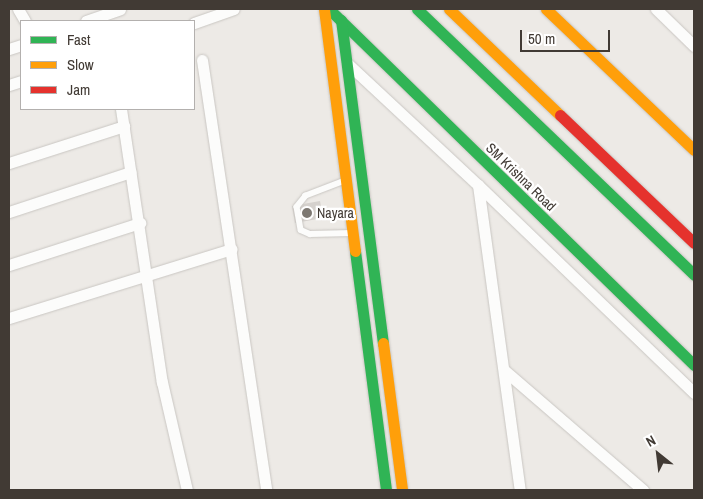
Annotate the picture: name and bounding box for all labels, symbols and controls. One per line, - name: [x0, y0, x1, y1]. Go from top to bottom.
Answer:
- legend: [20, 20, 195, 110]
- scale bar: [523, 20, 613, 52]
- text: 50 m: [528, 28, 555, 49]
- text: Fast: [67, 29, 90, 50]
- text: Slow: [67, 54, 94, 75]
- text: Jam: [67, 79, 90, 100]
- street label: SM Krishna Road: [483, 139, 559, 215]
- place label: Nayara: [317, 205, 354, 221]
- marker: Nayara: [301, 207, 313, 219]
- north arrow: [633, 429, 683, 479]
- text: N: [643, 431, 659, 451]

